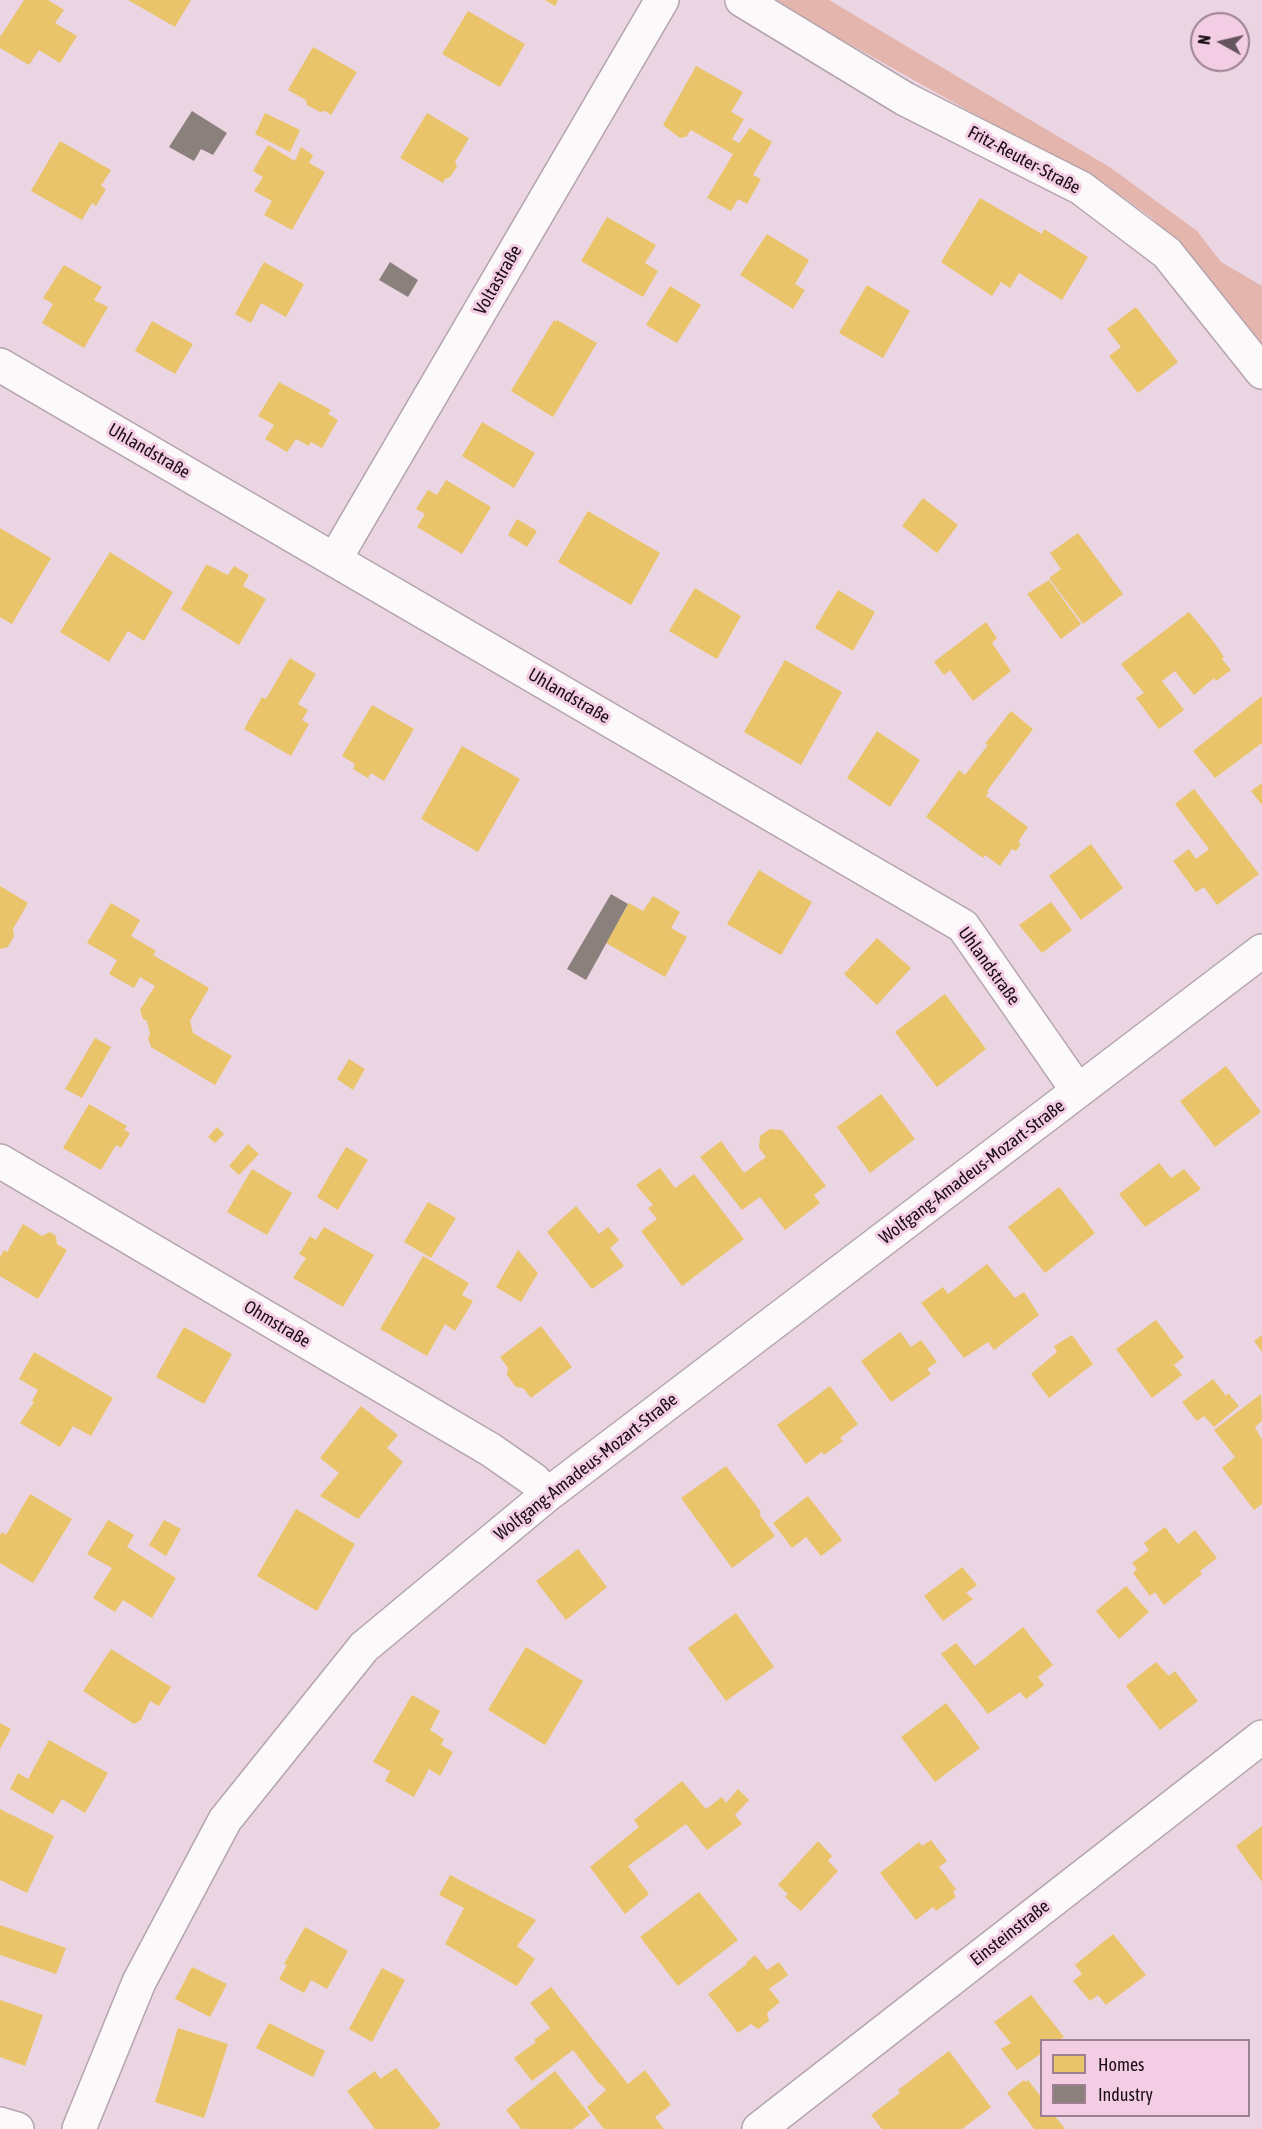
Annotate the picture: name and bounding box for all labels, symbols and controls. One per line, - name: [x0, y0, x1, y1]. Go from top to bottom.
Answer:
- north arrow: [1190, 12, 1250, 72]
- text: N: [1195, 34, 1214, 46]
- street label: Fritz-Reuter-Straße: [964, 121, 1084, 199]
- street label: Voltastraße: [470, 241, 526, 319]
- street label: Uhlandstraße: [104, 419, 194, 483]
- street label: Uhlandstraße: [524, 664, 614, 728]
- street label: Uhlandstraße: [953, 923, 1025, 1009]
- street label: Wolfgang-Amadeus-Mozart-Straße: [875, 1095, 1069, 1249]
- street label: Ohmstraße: [240, 1296, 314, 1352]
- street label: Wolfgang-Amadeus-Mozart-Straße: [490, 1389, 682, 1545]
- street label: Einsteinstraße: [966, 1895, 1054, 1971]
- legend: [1040, 2039, 1250, 2117]
- text: Homes: [1098, 2054, 1144, 2075]
- text: Industry: [1098, 2084, 1153, 2105]

